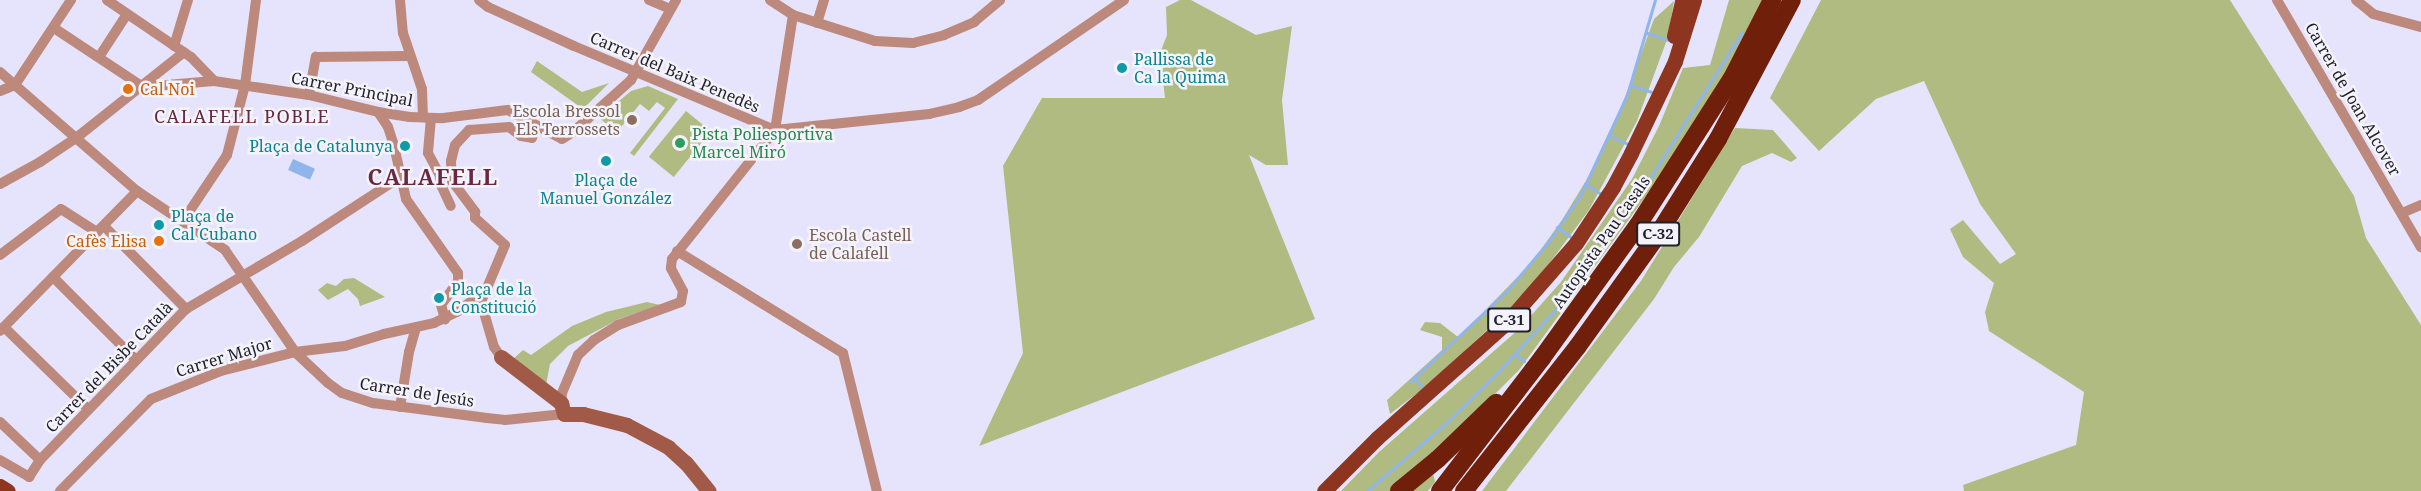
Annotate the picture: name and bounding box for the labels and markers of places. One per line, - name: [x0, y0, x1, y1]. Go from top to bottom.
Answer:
- place label: Pallissa de Ca la Quima: [1134, 49, 1226, 87]
- marker: Pallissa de Ca la Quima: [1115, 61, 1129, 75]
- place label: Cal Noi: [140, 79, 195, 99]
- marker: Cal Noi: [121, 82, 135, 96]
- place label: Escola Bressol Els Terrossets: [512, 101, 620, 139]
- marker: Escola Bressol Els Terrossets: [625, 113, 639, 127]
- place label: Pista Poliesportiva Marcel Miró: [692, 124, 833, 162]
- place label: Plaça de Catalunya: [249, 136, 393, 156]
- marker: Pista Poliesportiva Marcel Miró: [673, 136, 687, 150]
- marker: Plaça de Catalunya: [398, 139, 412, 153]
- marker: Plaça de Manuel González: [599, 154, 613, 168]
- place label: Plaça de Manuel González: [540, 170, 672, 208]
- place label: Plaça de Cal Cubano: [171, 206, 257, 244]
- marker: Plaça de Cal Cubano: [152, 218, 166, 232]
- place label: Escola Castell de Calafell: [809, 225, 912, 263]
- place label: Cafès Elisa: [66, 231, 147, 251]
- marker: Cafès Elisa: [152, 234, 166, 248]
- marker: Escola Castell de Calafell: [790, 237, 804, 251]
- place label: Plaça de la Constitució: [451, 279, 536, 317]
- marker: Plaça de la Constitució: [432, 291, 446, 305]

